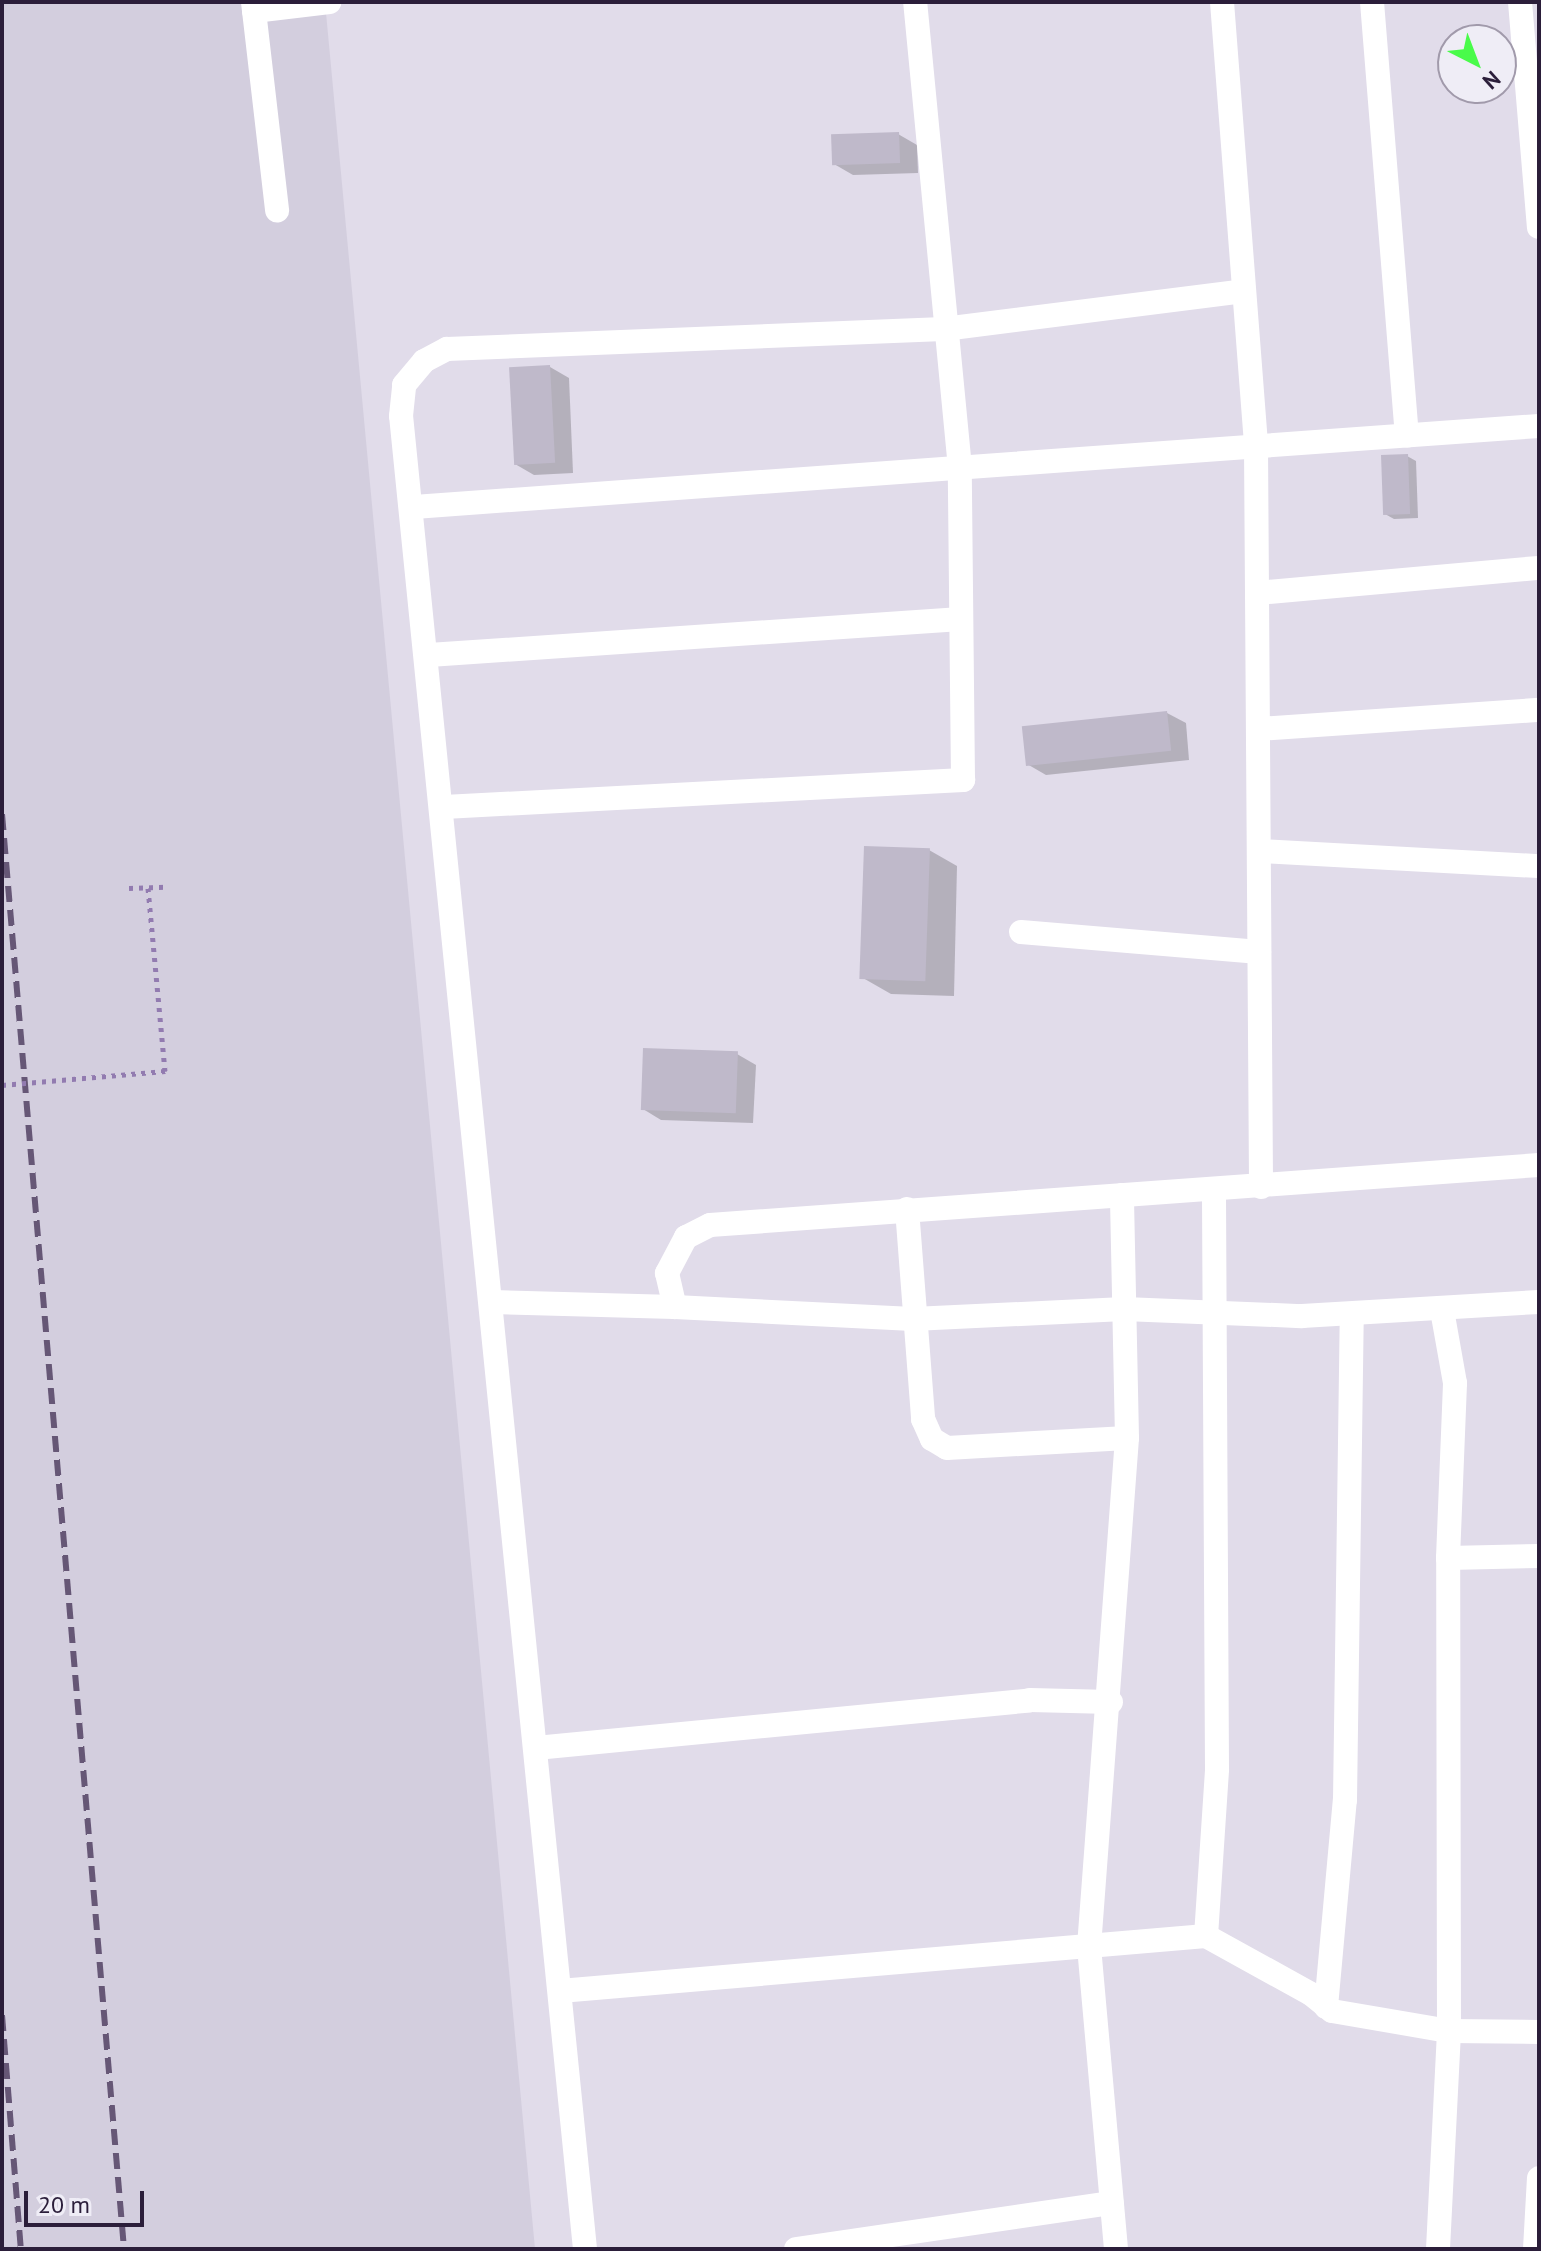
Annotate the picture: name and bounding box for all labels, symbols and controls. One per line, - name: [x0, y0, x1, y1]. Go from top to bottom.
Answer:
- north arrow: [1437, 24, 1517, 104]
- text: N: [1477, 65, 1506, 96]
- scale bar: [28, 2175, 148, 2225]
- text: 20 m: [38, 2189, 90, 2220]

